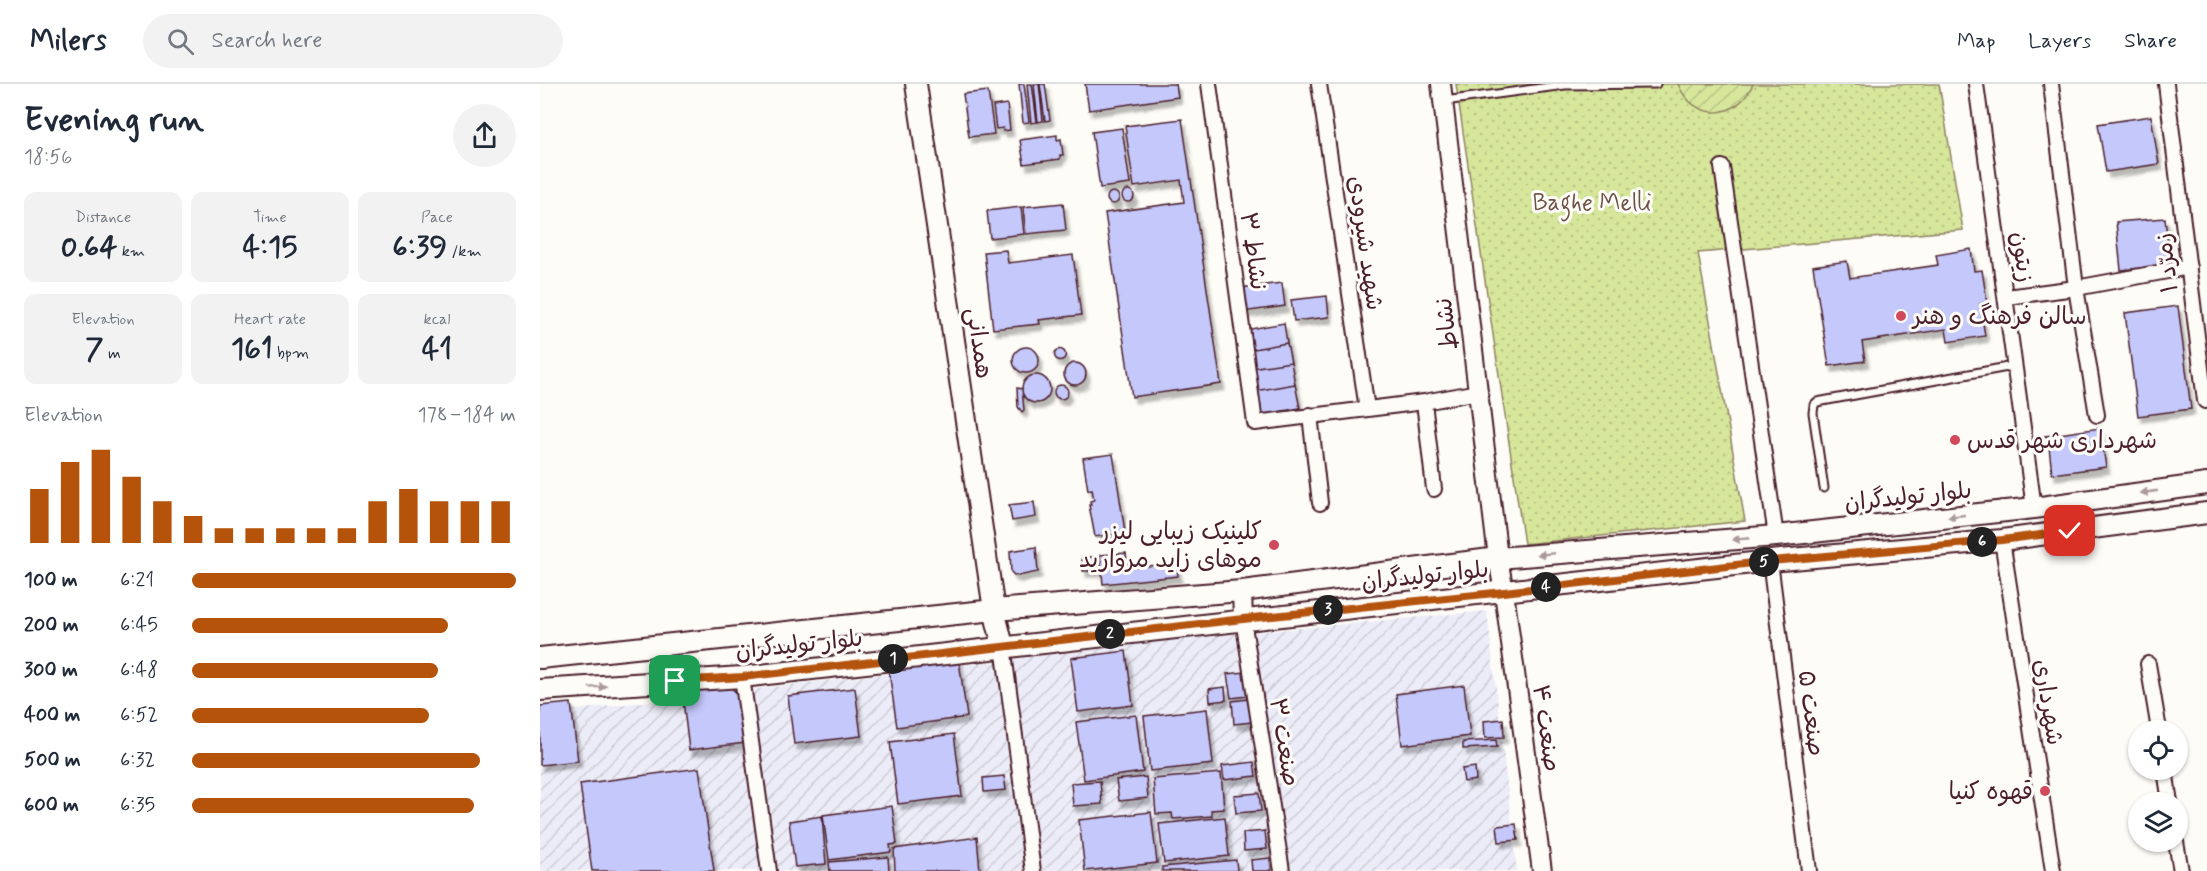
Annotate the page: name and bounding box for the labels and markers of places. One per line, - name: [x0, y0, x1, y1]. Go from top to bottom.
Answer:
- place label: سالن فرهنگ و هنر: [1911, 302, 2087, 333]
- marker: سالن فرهنگ و هنر: [1894, 309, 1908, 323]
- place label: شهرداری شهر قدس: [1967, 426, 2157, 457]
- marker: شهرداری شهر قدس: [1948, 433, 1962, 447]
- pin: [2044, 505, 2095, 556]
- place label: کلینیک زیبایی لیزر موهای زاید مروارید: [1079, 517, 1262, 576]
- pin: 6: [1967, 527, 1997, 557]
- marker: کلینیک زیبایی لیزر موهای زاید مروارید: [1267, 538, 1281, 552]
- pin: 5: [1749, 547, 1779, 577]
- pin: 4: [1531, 572, 1561, 602]
- pin: 3: [1313, 595, 1343, 625]
- pin: 2: [1095, 619, 1125, 649]
- pin: 1: [878, 644, 908, 674]
- pin: [649, 655, 700, 706]
- place label: قهوه کنیا: [1949, 777, 2033, 808]
- marker: قهوه کنیا: [2038, 784, 2052, 798]

